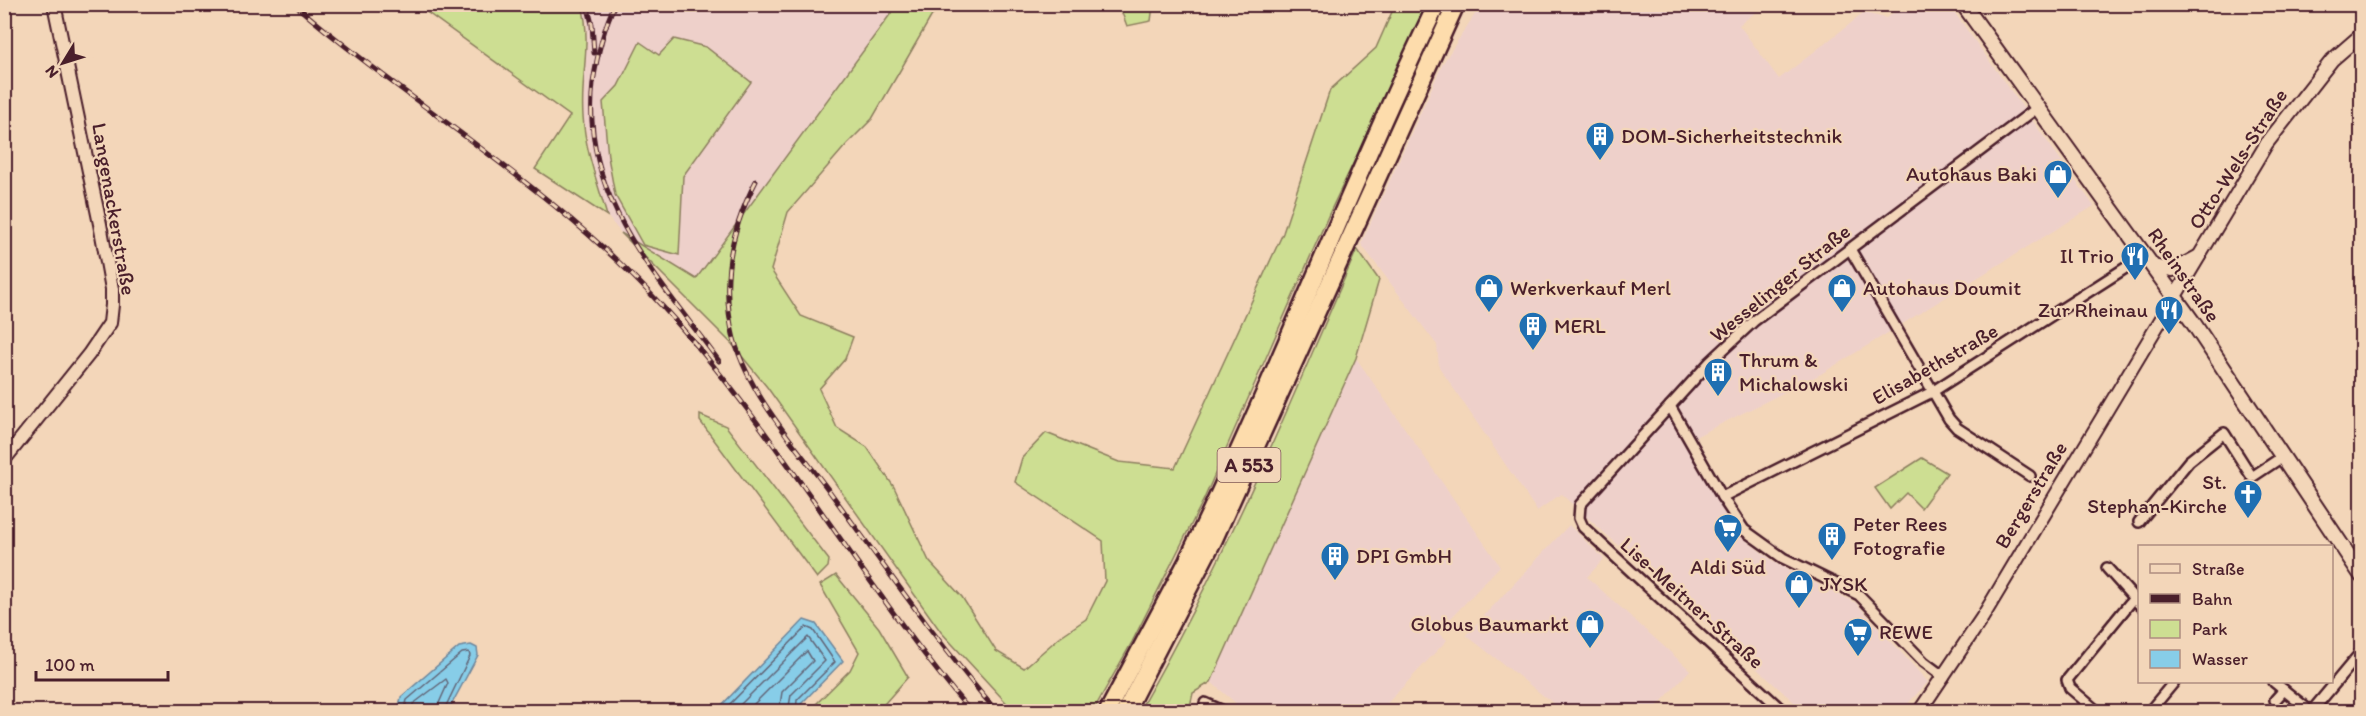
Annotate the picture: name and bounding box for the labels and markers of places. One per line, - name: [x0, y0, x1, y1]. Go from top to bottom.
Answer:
- building icon: DOM-Sicherheitstechnik: [1584, 120, 1616, 162]
- place label: DOM-Sicherheitstechnik: [1621, 123, 1842, 148]
- shop icon: Autohaus Baki: [2042, 158, 2074, 200]
- place label: Autohaus Baki: [1906, 161, 2037, 186]
- restaurant icon: Il Trio: [2119, 240, 2151, 282]
- place label: Il Trio: [2060, 243, 2114, 268]
- shop icon: Werkverkauf Merl: [1473, 272, 1505, 314]
- shop icon: Autohaus Doumit: [1826, 272, 1858, 314]
- place label: Werkverkauf Merl: [1510, 275, 1671, 300]
- place label: Autohaus Doumit: [1863, 275, 2021, 300]
- restaurant icon: Zur Rheinau: [2153, 294, 2185, 336]
- place label: Zur Rheinau: [2038, 297, 2148, 322]
- building icon: MERL: [1517, 310, 1549, 352]
- place label: MERL: [1554, 313, 1606, 338]
- place label: Thrum & Michalowski: [1739, 347, 1848, 396]
- building icon: Thrum & Michalowski: [1702, 356, 1734, 398]
- place label: St. Stephan-Kirche: [2087, 469, 2227, 518]
- church icon: St. Stephan-Kirche: [2232, 478, 2264, 520]
- place label: Peter Rees Fotografie: [1853, 511, 1948, 560]
- supermarket icon: Aldi Süd: [1712, 512, 1744, 554]
- building icon: Peter Rees Fotografie: [1816, 520, 1848, 562]
- building icon: DPI GmbH: [1319, 540, 1351, 582]
- place label: DPI GmbH: [1356, 543, 1452, 568]
- place label: Aldi Süd: [1690, 554, 1766, 579]
- shop icon: JYSK: [1783, 568, 1815, 610]
- place label: JYSK: [1820, 571, 1868, 596]
- shop icon: Globus Baumarkt: [1574, 608, 1606, 650]
- place label: Globus Baumarkt: [1411, 611, 1569, 636]
- supermarket icon: REWE: [1842, 616, 1874, 658]
- place label: REWE: [1879, 619, 1933, 644]

